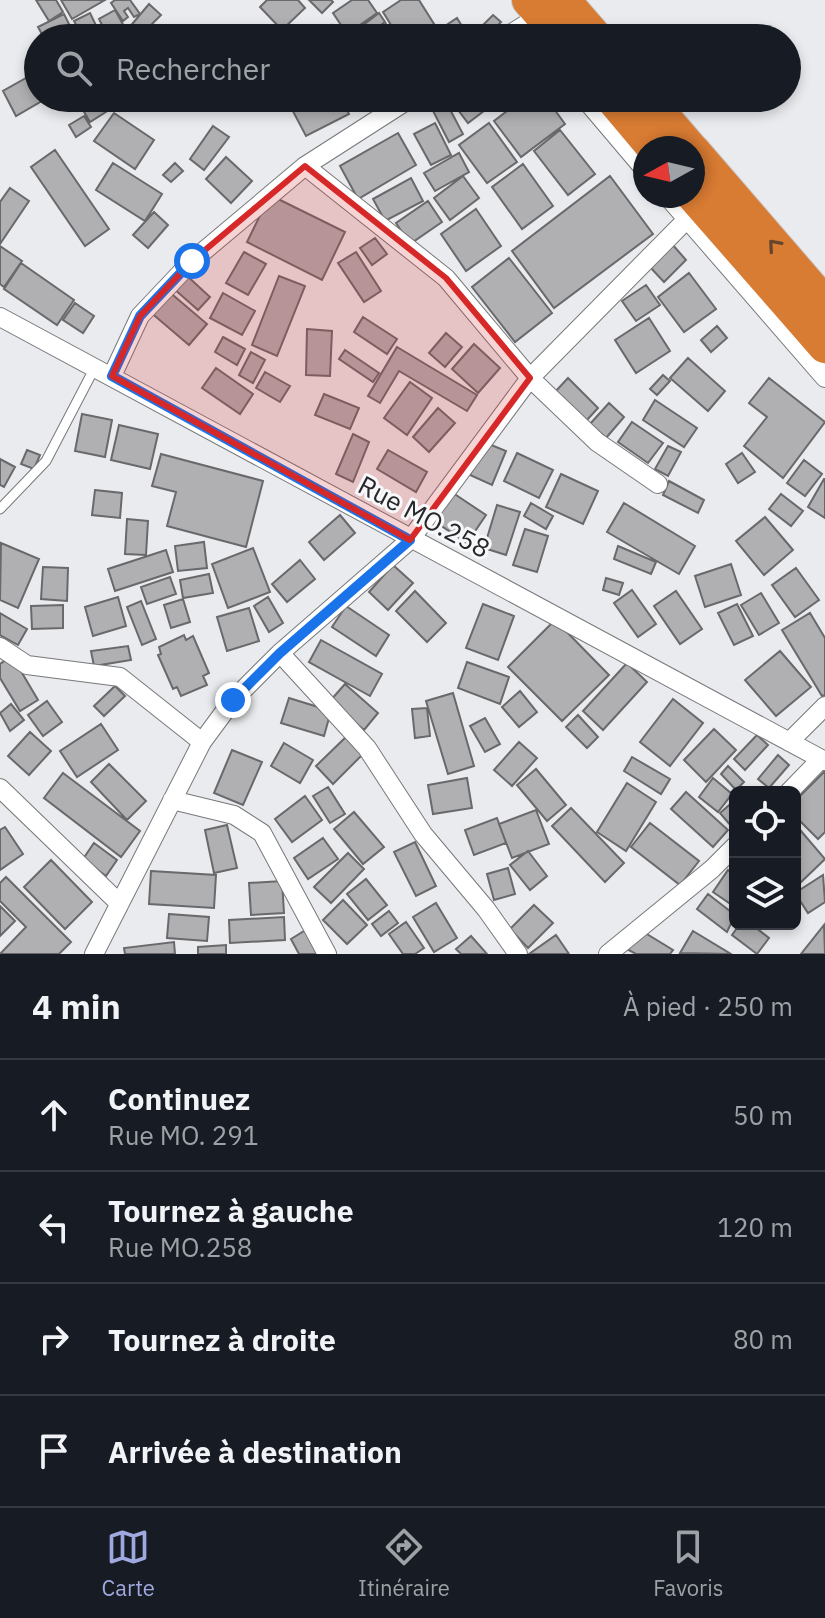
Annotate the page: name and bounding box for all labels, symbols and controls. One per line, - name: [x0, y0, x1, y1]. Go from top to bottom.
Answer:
- search box: [24, 24, 801, 112]
- icon: search: [52, 46, 96, 90]
- text: Rechercher: [116, 49, 270, 88]
- north arrow: [633, 136, 705, 208]
- one-way arrow: [769, 240, 784, 254]
- route start: [174, 243, 210, 279]
- street label: Rue MO.258: [353, 467, 496, 565]
- route end: [215, 682, 251, 718]
- map controls: [729, 786, 801, 930]
- button: locate: [729, 786, 801, 858]
- button: layers: [729, 858, 801, 930]
- text: 4 min: [32, 984, 121, 1028]
- text: À pied · 250 m: [623, 989, 793, 1023]
- text: Continuez: [108, 1079, 250, 1118]
- icon: ahead: [32, 1093, 76, 1137]
- text: 50 m: [733, 1098, 793, 1132]
- text: Rue MO. 291: [108, 1118, 259, 1152]
- text: Tournez à gauche: [108, 1191, 354, 1230]
- icon: left: [32, 1205, 76, 1249]
- text: 120 m: [717, 1210, 793, 1244]
- text: Rue MO.258: [108, 1230, 252, 1264]
- icon: right: [32, 1317, 76, 1361]
- text: Tournez à droite: [108, 1320, 336, 1359]
- text: 80 m: [733, 1322, 793, 1356]
- icon: arrive: [32, 1429, 76, 1473]
- text: Arrivée à destination: [108, 1432, 402, 1471]
- tab: Carte: [102, 1525, 155, 1602]
- tab: Itinéraire: [358, 1525, 450, 1602]
- tab: Favoris: [653, 1525, 723, 1602]

